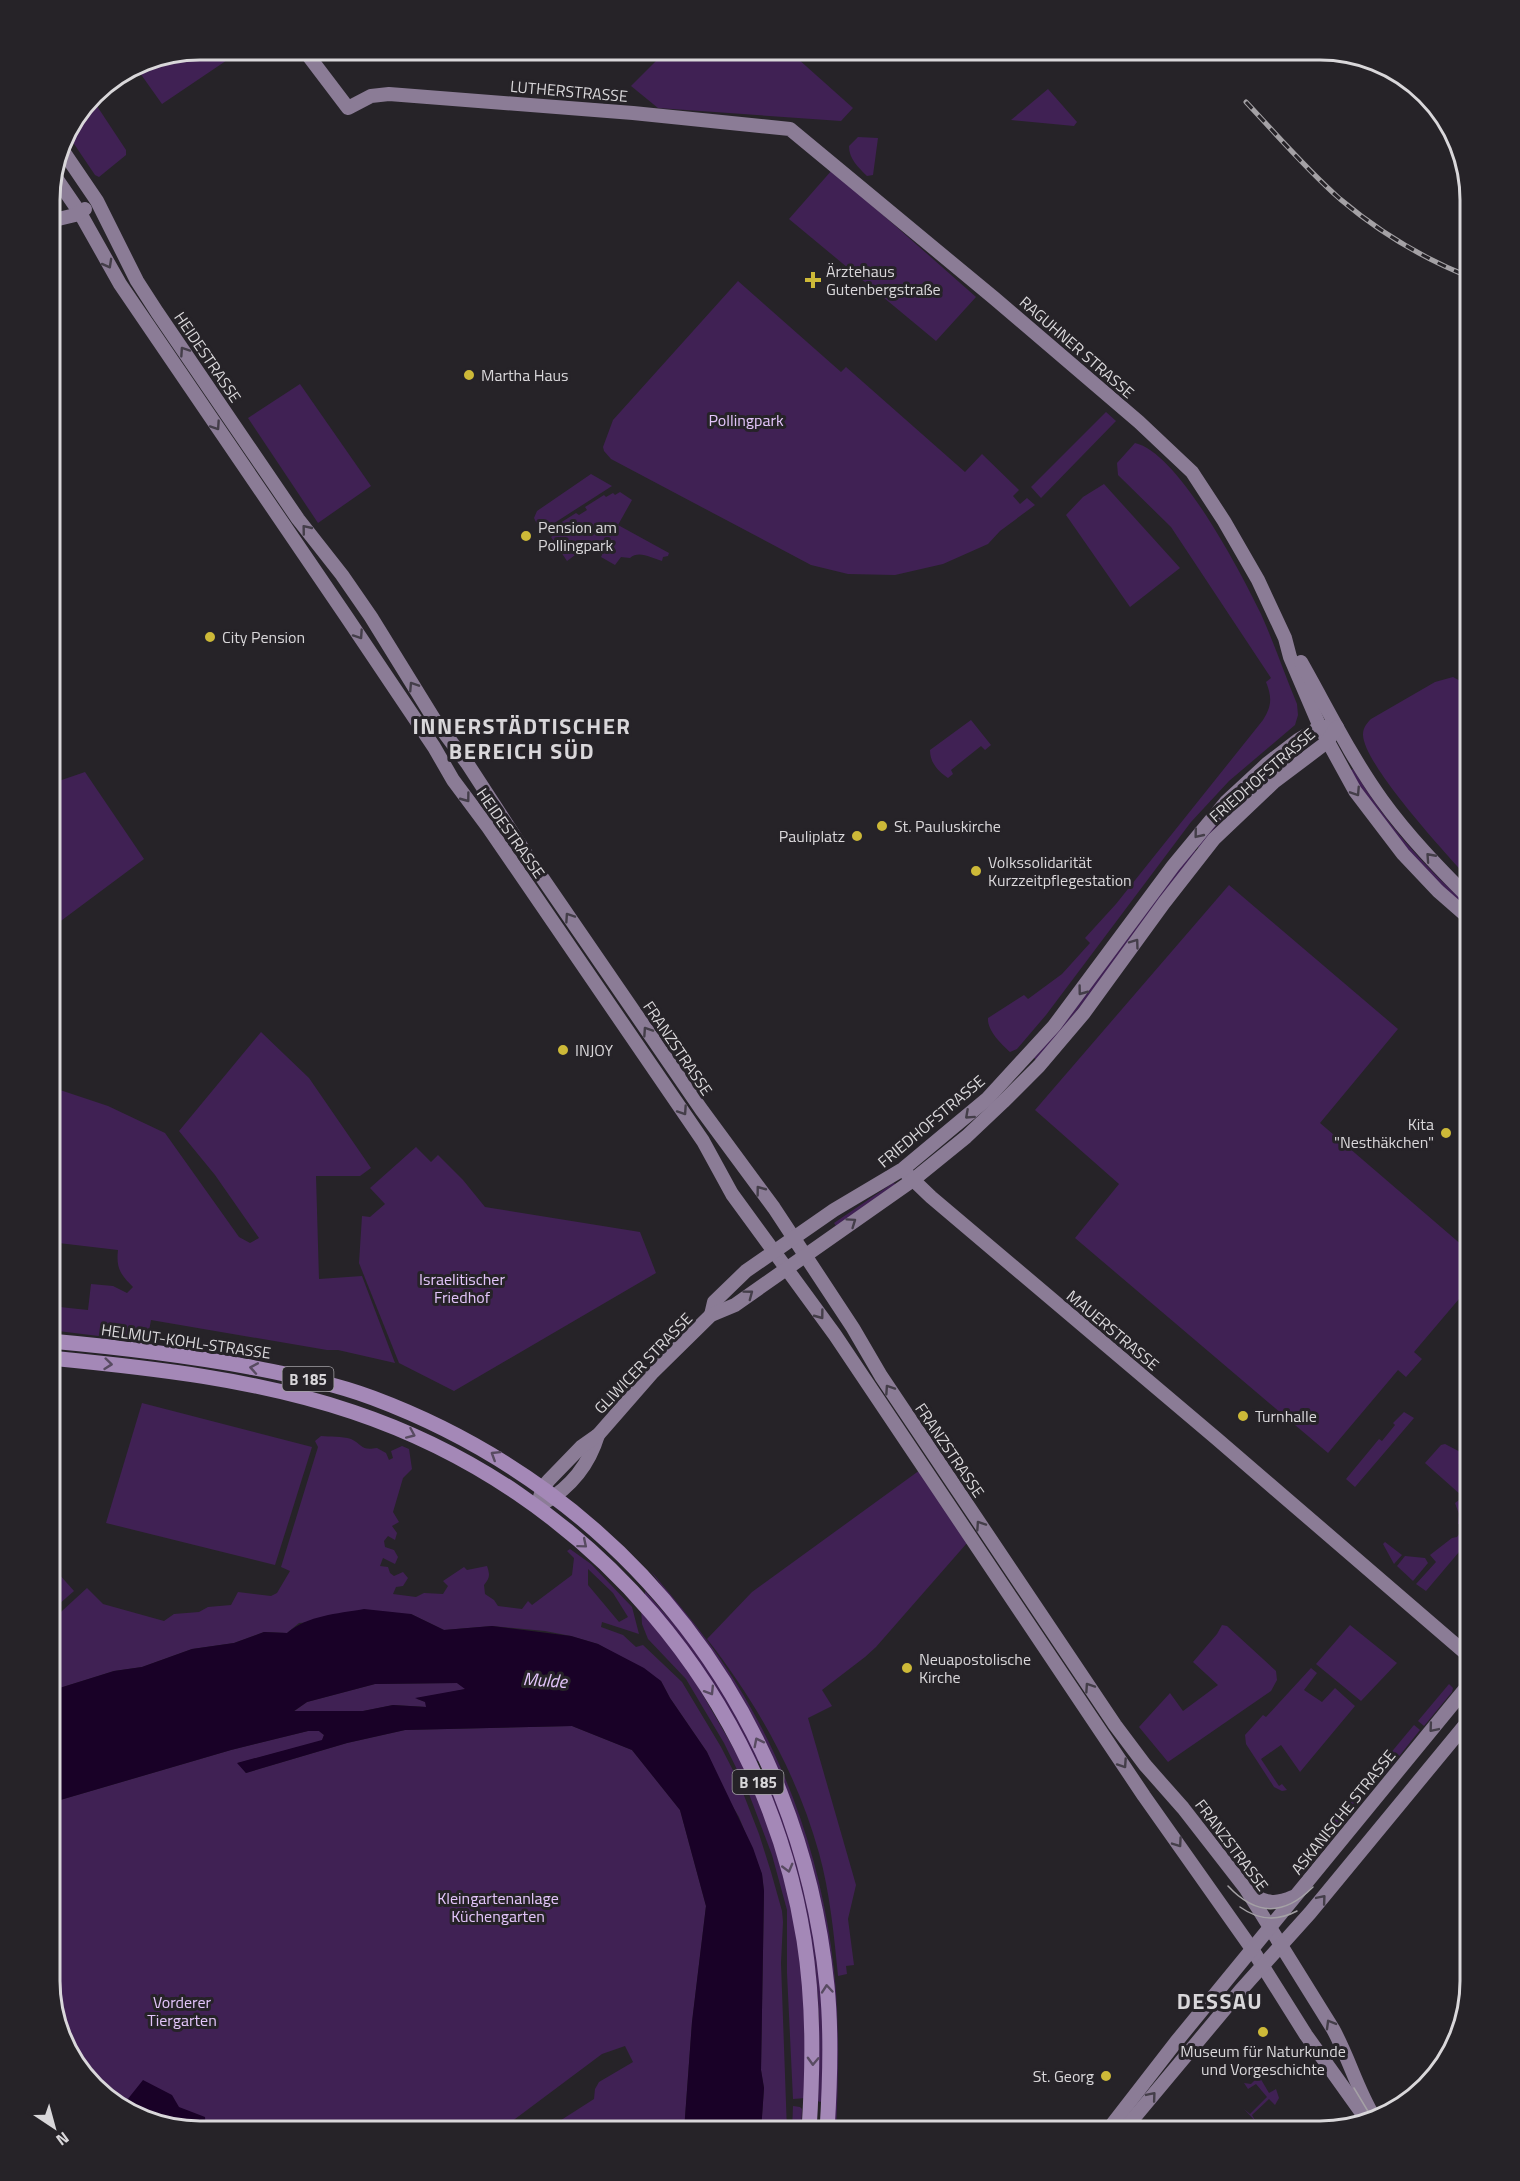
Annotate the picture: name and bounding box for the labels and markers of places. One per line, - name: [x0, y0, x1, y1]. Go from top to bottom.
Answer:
- place label: Ärztehaus Gutenbergstraße: [826, 259, 941, 301]
- marker: Ärztehaus Gutenbergstraße: [804, 271, 822, 289]
- place label: Martha Haus: [481, 363, 569, 387]
- marker: Martha Haus: [462, 368, 476, 382]
- place label: Pension am Pollingpark: [538, 515, 617, 557]
- marker: Pension am Pollingpark: [519, 529, 533, 543]
- place label: City Pension: [222, 625, 305, 649]
- marker: City Pension: [203, 630, 217, 644]
- place label: St. Pauluskirche: [894, 814, 1001, 838]
- marker: St. Pauluskirche: [875, 819, 889, 833]
- place label: Pauliplatz: [779, 824, 845, 848]
- marker: Pauliplatz: [850, 829, 864, 843]
- place label: Volkssolidarität Kurzzeitpflegestation: [988, 850, 1132, 892]
- marker: Volkssolidarität Kurzzeitpflegestation: [969, 864, 983, 878]
- place label: INJOY: [575, 1038, 613, 1062]
- marker: INJOY: [556, 1043, 570, 1057]
- place label: Kita "Nesthäkchen": [1334, 1112, 1434, 1154]
- marker: Kita "Nesthäkchen": [1439, 1126, 1453, 1140]
- place label: Turnhalle: [1255, 1404, 1317, 1428]
- marker: Turnhalle: [1236, 1409, 1250, 1423]
- place label: Neuapostolische Kirche: [919, 1647, 1031, 1689]
- marker: Neuapostolische Kirche: [900, 1661, 914, 1675]
- marker: Museum für Naturkunde und Vorgeschichte: [1256, 2025, 1270, 2039]
- place label: Museum für Naturkunde und Vorgeschichte: [1180, 2039, 1346, 2081]
- place label: St. Georg: [1033, 2064, 1094, 2088]
- marker: St. Georg: [1099, 2069, 1113, 2083]

